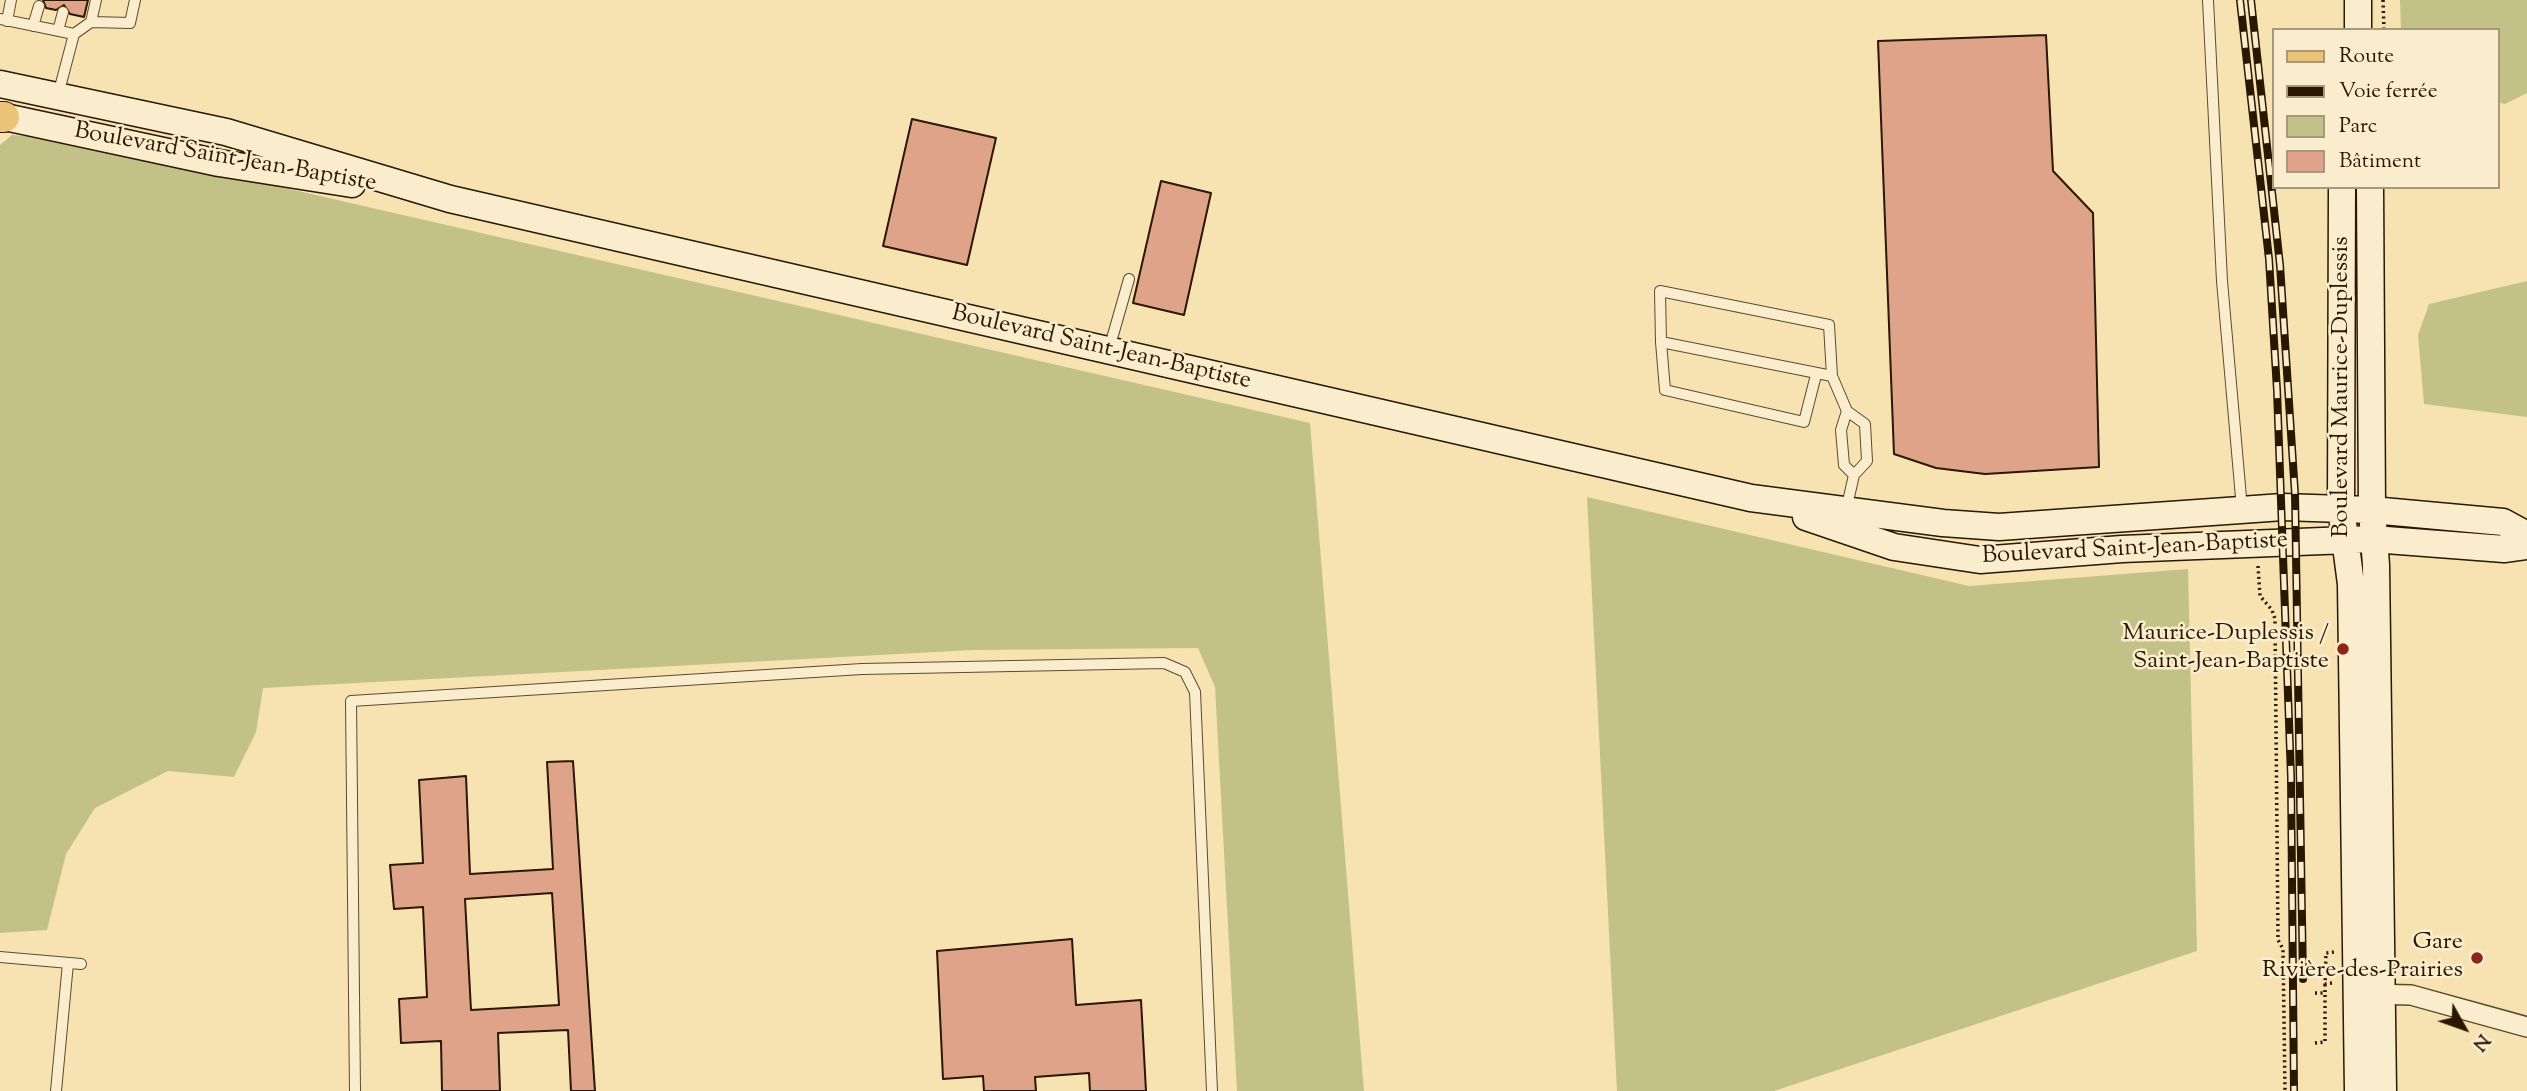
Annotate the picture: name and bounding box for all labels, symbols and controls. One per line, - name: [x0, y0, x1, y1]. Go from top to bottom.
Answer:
- legend: [2272, 28, 2499, 189]
- text: Route: [2339, 42, 2394, 72]
- text: Voie ferrée: [2339, 77, 2437, 107]
- text: Parc: [2339, 112, 2377, 142]
- street label: Boulevard Saint-Jean-Baptiste: [72, 118, 378, 200]
- text: Bâtiment: [2339, 147, 2421, 177]
- street label: Boulevard Maurice-Duplessis: [2329, 236, 2357, 538]
- street label: Boulevard Saint-Jean-Baptiste: [948, 301, 1254, 397]
- street label: Boulevard Saint-Jean-Baptiste: [1981, 528, 2289, 572]
- place label: Maurice-Duplessis / Saint-Jean-Baptiste: [2123, 621, 2329, 677]
- marker: Maurice-Duplessis / Saint-Jean-Baptiste: [2335, 641, 2351, 657]
- place label: Gare Rivière-des-Prairies: [2262, 930, 2463, 986]
- marker: Gare Rivière-des-Prairies: [2469, 950, 2485, 966]
- north arrow: [2429, 993, 2499, 1063]
- text: N: [2465, 1027, 2496, 1056]

